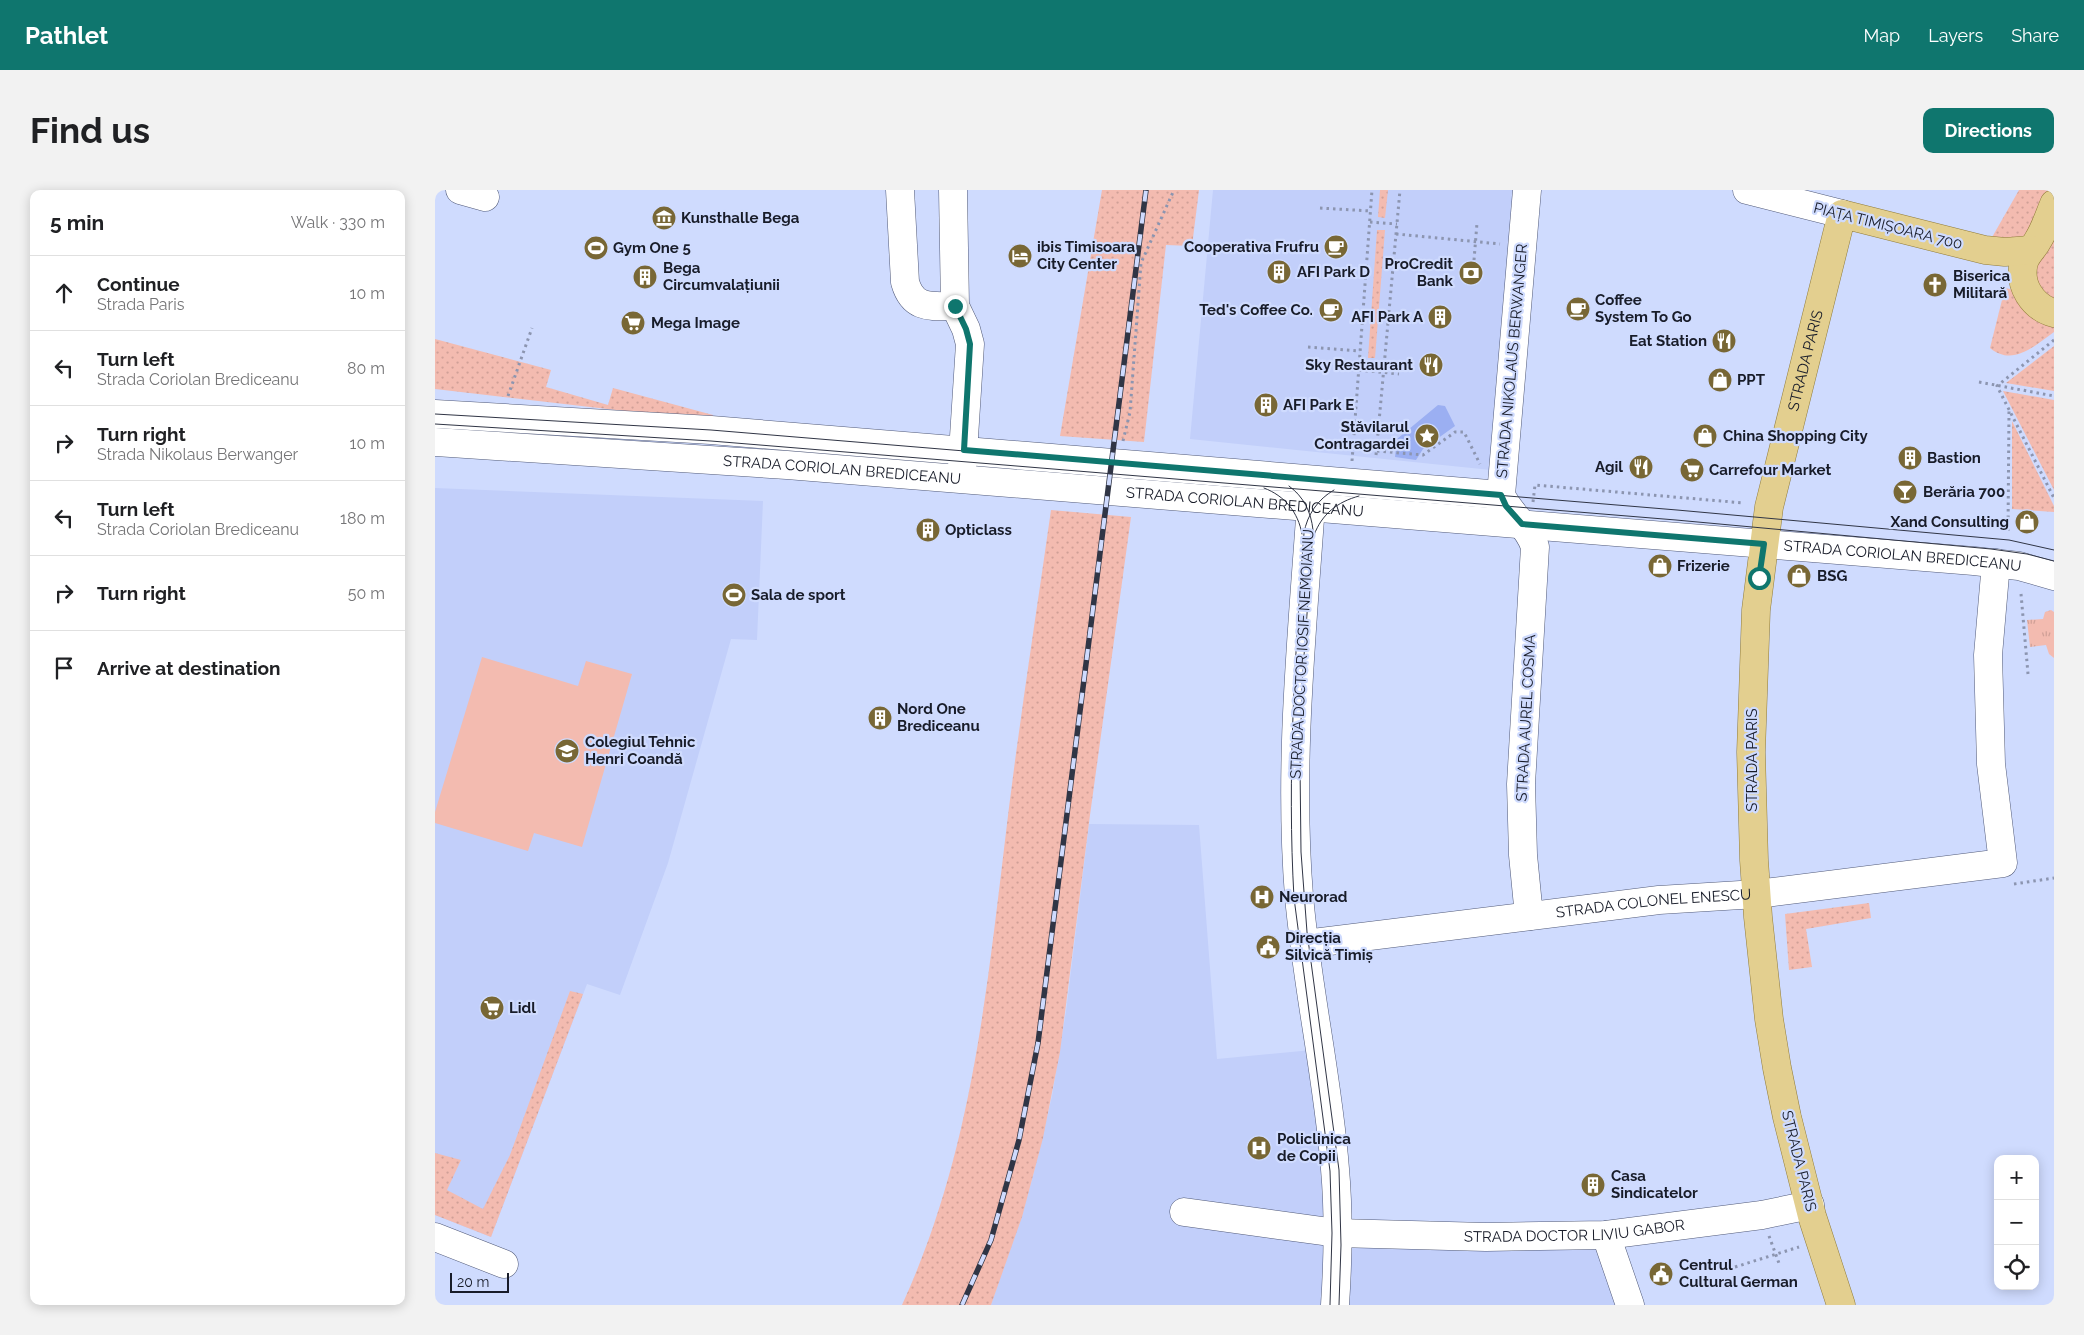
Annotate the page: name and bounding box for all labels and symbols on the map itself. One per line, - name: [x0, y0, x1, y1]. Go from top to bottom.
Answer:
- street label: PIAȚA TIMIȘOARA 700: [1812, 199, 1964, 253]
- museum icon: Kunsthalle Bega: [651, 205, 677, 231]
- place label: Kunsthalle Bega: [681, 209, 800, 227]
- cafe icon: Cooperativa Frufru: [1323, 234, 1349, 260]
- sports icon: Gym One 5: [583, 235, 609, 261]
- place label: ibis Timisoara City Center: [1037, 238, 1136, 273]
- place label: Cooperativa Frufru: [1184, 238, 1319, 256]
- place label: Gym One 5: [613, 239, 691, 257]
- hotel icon: ibis Timisoara City Center: [1007, 243, 1033, 269]
- street label: STRADA NIKOLAUS BERWANGER: [1493, 243, 1531, 479]
- place label: ProCredit Bank: [1385, 255, 1454, 290]
- place label: Bega Circumvalațiunii: [663, 259, 780, 294]
- building icon: AFI Park D: [1266, 259, 1292, 285]
- bank icon: ProCredit Bank: [1458, 260, 1484, 286]
- place label: AFI Park D: [1297, 263, 1370, 281]
- building icon: Bega Circumvalațiunii: [632, 264, 658, 290]
- place label: Biserica Militară: [1953, 267, 2011, 302]
- church icon: Biserica Militară: [1922, 272, 1948, 298]
- place label: Coffee System To Go: [1595, 291, 1692, 326]
- route end: [944, 295, 967, 318]
- cafe icon: Coffee System To Go: [1565, 296, 1591, 322]
- cafe icon: Ted's Coffee Co.: [1318, 297, 1344, 323]
- place label: Ted's Coffee Co.: [1199, 301, 1313, 319]
- building icon: AFI Park A: [1427, 304, 1453, 330]
- place label: AFI Park A: [1351, 308, 1424, 326]
- street label: STRADA PARIS: [1784, 308, 1827, 413]
- supermarket icon: Mega Image: [620, 310, 646, 336]
- place label: Mega Image: [651, 314, 740, 332]
- restaurant icon: Eat Station: [1711, 328, 1737, 354]
- place label: Eat Station: [1629, 332, 1707, 350]
- restaurant icon: Sky Restaurant: [1418, 352, 1444, 378]
- place label: Sky Restaurant: [1305, 356, 1413, 374]
- shop icon: PPT: [1707, 367, 1733, 393]
- place label: PPT: [1737, 371, 1766, 389]
- building icon: AFI Park E: [1253, 392, 1279, 418]
- place label: AFI Park E: [1283, 396, 1354, 414]
- place label: Stăvilarul Contragardei: [1314, 418, 1409, 453]
- place icon: Stăvilarul Contragardei: [1414, 423, 1440, 449]
- shop icon: China Shopping City: [1692, 423, 1718, 449]
- place label: China Shopping City: [1723, 427, 1869, 445]
- building icon: Bastion: [1897, 445, 1923, 471]
- place label: Bastion: [1927, 449, 1981, 467]
- street label: STRADA CORIOLAN BREDICEANU: [723, 452, 962, 488]
- restaurant icon: Agil: [1628, 454, 1654, 480]
- supermarket icon: Carrefour Market: [1679, 457, 1705, 483]
- place label: Agil: [1595, 458, 1623, 476]
- place label: Carrefour Market: [1709, 461, 1831, 479]
- bar icon: Berăria 700: [1892, 479, 1918, 505]
- street label: STRADA CORIOLAN BREDICEANU: [1125, 483, 1364, 521]
- place label: Berăria 700: [1923, 483, 2005, 501]
- shop icon: Xand Consulting: [2014, 509, 2040, 535]
- place label: Xand Consulting: [1890, 513, 2009, 531]
- building icon: Opticlass: [915, 517, 941, 543]
- place label: Opticlass: [945, 521, 1012, 539]
- street label: STRADA DOCTOR IOSIF NEMOIANU: [1286, 529, 1318, 779]
- street label: STRADA CORIOLAN BREDICEANU: [1783, 537, 2022, 575]
- shop icon: Frizerie: [1647, 553, 1673, 579]
- place label: Frizerie: [1677, 557, 1730, 575]
- shop icon: BSG: [1786, 563, 1812, 589]
- route start: [1748, 567, 1771, 590]
- place label: BSG: [1817, 567, 1847, 585]
- sports icon: Sala de sport: [721, 582, 747, 608]
- place label: Sala de sport: [751, 586, 846, 604]
- street label: STRADA AUREL COSMA: [1513, 634, 1539, 802]
- place label: Nord One Brediceanu: [897, 700, 980, 735]
- building icon: Nord One Brediceanu: [867, 705, 893, 731]
- street label: STRADA PARIS: [1743, 708, 1761, 812]
- place label: Colegiul Tehnic Henri Coandă: [585, 733, 696, 768]
- school or university icon: Colegiul Tehnic Henri Coandă: [554, 738, 580, 764]
- hospital icon: Neurorad: [1249, 884, 1275, 910]
- street label: STRADA COLONEL ENESCU: [1555, 885, 1752, 922]
- place label: Neurorad: [1279, 888, 1348, 906]
- place label: Direcția Silvică Timiș: [1285, 929, 1373, 964]
- public building icon: Direcția Silvică Timiș: [1255, 934, 1281, 960]
- supermarket icon: Lidl: [479, 995, 505, 1021]
- place label: Lidl: [509, 999, 536, 1017]
- street label: STRADA PARIS: [1778, 1109, 1820, 1213]
- place label: Policlinica de Copii: [1277, 1130, 1351, 1165]
- hospital icon: Policlinica de Copii: [1246, 1135, 1272, 1161]
- place label: Casa Sindicatelor: [1611, 1167, 1698, 1202]
- building icon: Casa Sindicatelor: [1580, 1172, 1606, 1198]
- street label: STRADA DOCTOR LIVIU GABOR: [1464, 1216, 1686, 1246]
- place label: Centrul Cultural German: [1679, 1256, 1798, 1291]
- public building icon: Centrul Cultural German: [1648, 1261, 1674, 1287]
- scale bar: [450, 1270, 509, 1293]

